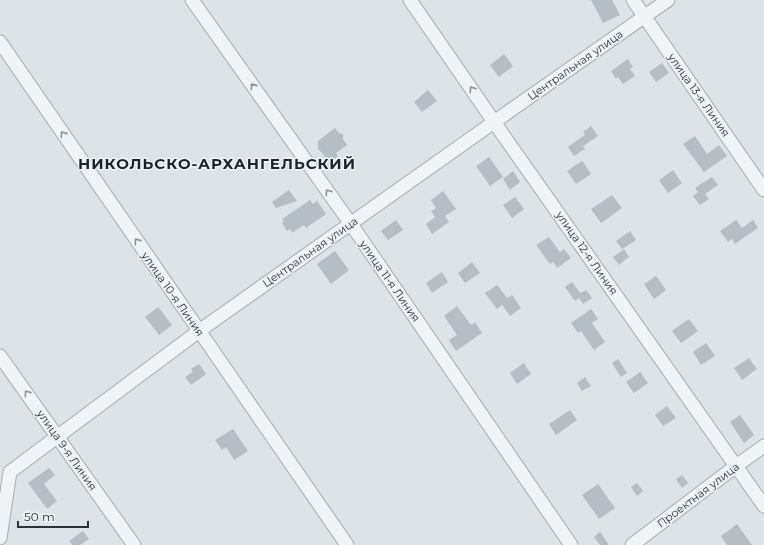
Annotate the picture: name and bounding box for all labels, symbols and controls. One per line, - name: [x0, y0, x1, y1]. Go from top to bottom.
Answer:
- street label: Центральная улица: [525, 27, 625, 103]
- street label: улица 13-я Линия: [664, 50, 733, 139]
- one-way arrow: [250, 83, 258, 90]
- one-way arrow: [470, 87, 477, 94]
- one-way arrow: [61, 132, 68, 139]
- district label: НИКОЛЬСКО-АРХАНГЕЛЬСКИЙ: [78, 154, 356, 173]
- one-way arrow: [325, 189, 333, 196]
- street label: улица 12-я Линия: [552, 208, 621, 297]
- street label: Центральная улица: [260, 214, 360, 290]
- street label: улица 11-я Линия: [356, 237, 423, 325]
- one-way arrow: [135, 239, 142, 246]
- street label: улица 10-я Линия: [138, 248, 207, 339]
- one-way arrow: [25, 391, 32, 398]
- street label: улица 9-я Линия: [33, 406, 100, 493]
- street label: Проектная улица: [654, 459, 742, 531]
- scale bar: [18, 503, 88, 529]
- text: 50 m: [24, 509, 55, 524]

